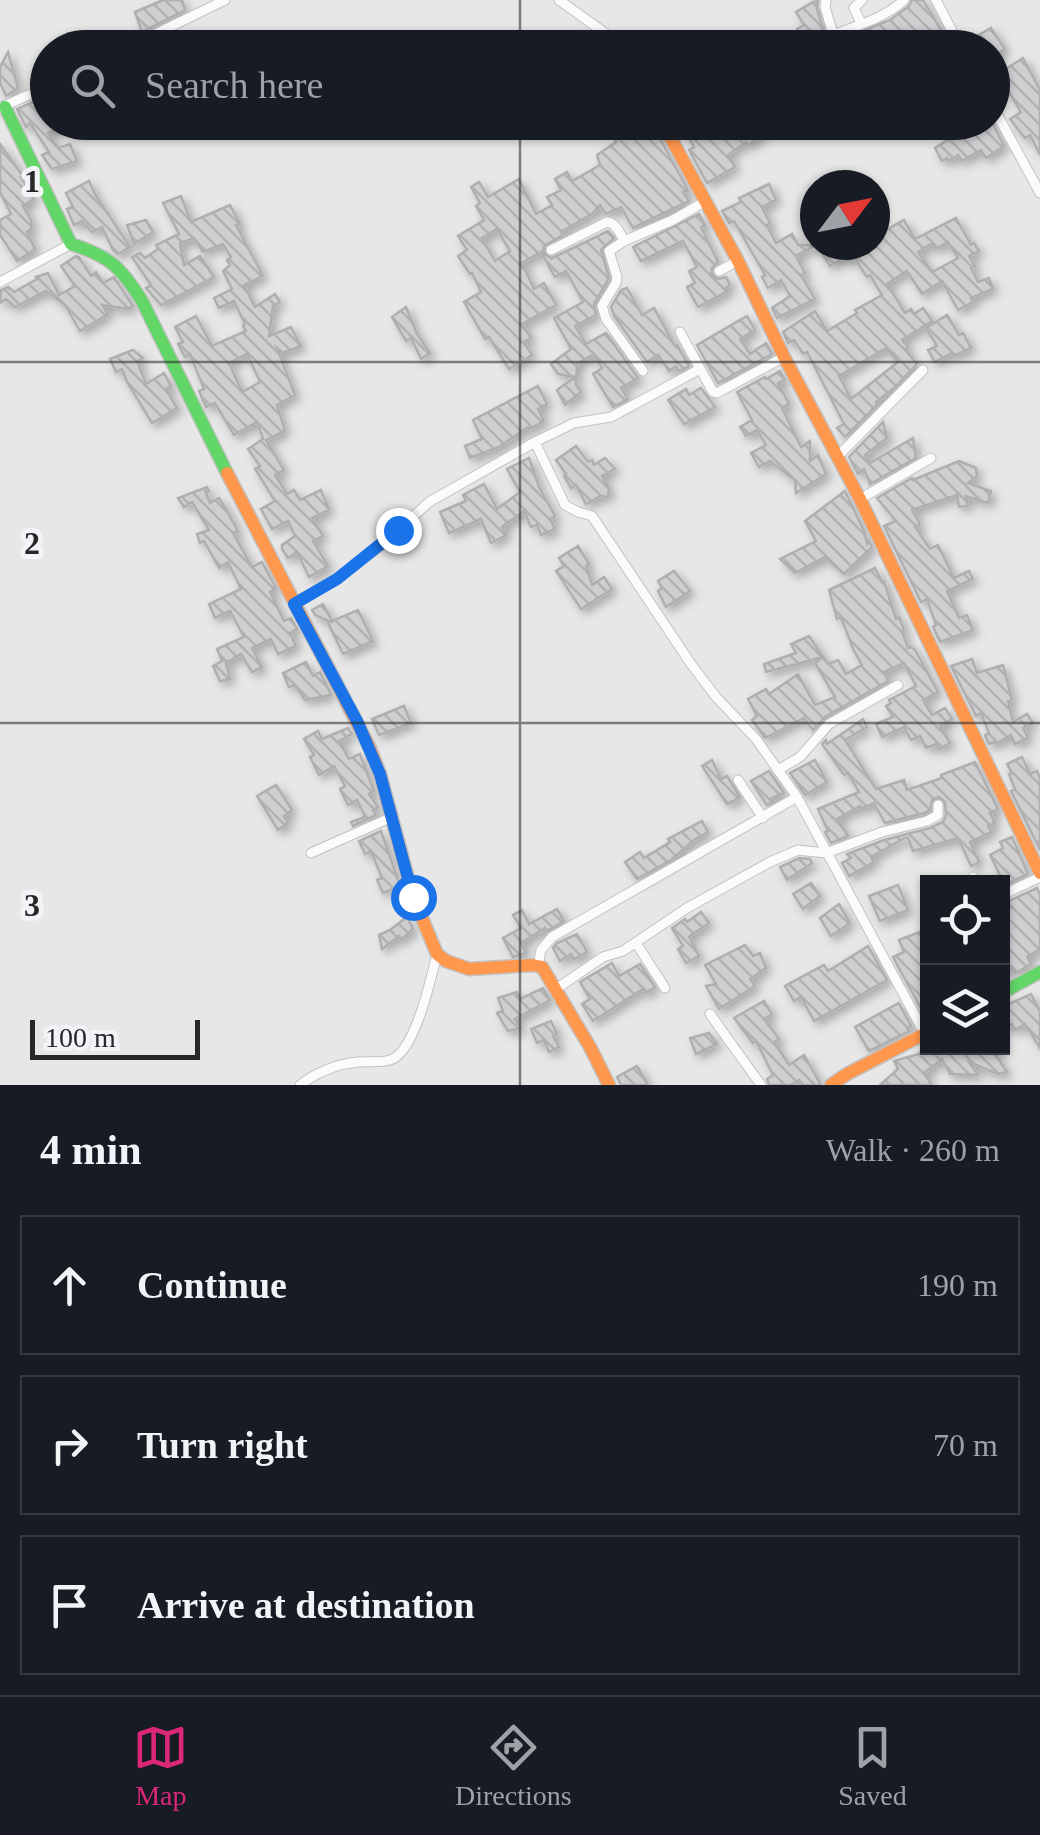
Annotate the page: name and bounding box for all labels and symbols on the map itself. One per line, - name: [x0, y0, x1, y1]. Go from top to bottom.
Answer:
- text: 1: [24, 163, 40, 199]
- north arrow: [800, 170, 890, 260]
- route end: [376, 508, 422, 554]
- text: 2: [24, 525, 40, 561]
- route start: [391, 875, 437, 921]
- text: 3: [24, 887, 40, 923]
- scale bar: [30, 1015, 200, 1060]

